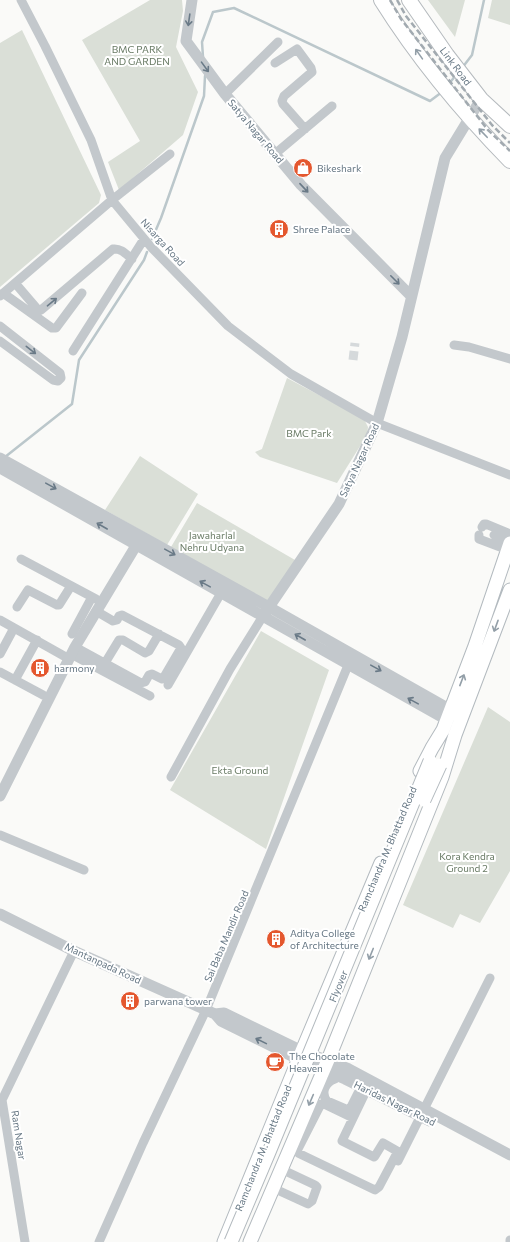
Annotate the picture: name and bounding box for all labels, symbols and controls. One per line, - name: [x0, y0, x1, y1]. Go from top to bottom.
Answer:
- one-way arrow: [185, 13, 193, 26]
- park label: BMC PARK AND GARDEN: [104, 43, 170, 67]
- street label: Link Road: [438, 45, 474, 88]
- one-way arrow: [415, 49, 423, 60]
- one-way arrow: [201, 62, 209, 73]
- street label: Satya Nagar Road: [226, 96, 286, 166]
- one-way arrow: [478, 128, 488, 138]
- shop icon: Bikeshark: [292, 157, 314, 179]
- place label: Bikeshark: [317, 162, 362, 174]
- one-way arrow: [299, 183, 309, 193]
- street label: Nisarga Road: [139, 216, 188, 268]
- building icon: Shree Palace: [268, 218, 290, 240]
- place label: Shree Palace: [293, 223, 350, 235]
- one-way arrow: [390, 275, 400, 285]
- one-way arrow: [46, 297, 57, 306]
- one-way arrow: [25, 346, 36, 354]
- street label: Satya Nagar Road: [337, 421, 381, 499]
- park label: BMC Park: [286, 427, 332, 439]
- one-way arrow: [45, 482, 57, 490]
- one-way arrow: [96, 521, 108, 529]
- park label: Jawaharlal Nehru Udyana: [180, 529, 244, 553]
- one-way arrow: [164, 549, 176, 556]
- one-way arrow: [199, 579, 211, 587]
- one-way arrow: [492, 620, 500, 632]
- one-way arrow: [294, 633, 306, 641]
- building icon: harmony: [29, 657, 51, 679]
- place label: harmony: [54, 662, 94, 674]
- one-way arrow: [370, 665, 382, 673]
- one-way arrow: [459, 675, 467, 687]
- one-way arrow: [407, 697, 419, 705]
- park label: Ekta Ground: [212, 764, 269, 776]
- street label: Ramchandra M. Bhattad Road: [355, 784, 419, 913]
- park label: Kora Kendra Ground 2: [439, 850, 495, 874]
- street label: Sai Baba Mandir Road: [201, 888, 251, 984]
- place label: Aditya College of Architecture: [290, 927, 359, 951]
- building icon: Aditya College of Architecture: [265, 928, 287, 950]
- street label: Mantanpada Road: [63, 940, 143, 986]
- one-way arrow: [366, 948, 374, 960]
- street label: Flyover: [326, 968, 350, 1004]
- building icon: parwana tower: [119, 990, 141, 1012]
- place label: parwana tower: [144, 995, 212, 1007]
- one-way arrow: [256, 1037, 268, 1044]
- place label: The Chocolate Heaven: [289, 1050, 355, 1074]
- cafe icon: The Chocolate Heaven: [264, 1051, 286, 1073]
- street label: Haridas Nagar Road: [352, 1078, 438, 1128]
- street label: Ramchandra M. Bhattad Road: [232, 1083, 294, 1213]
- one-way arrow: [307, 1094, 314, 1106]
- street label: Ram Nagar: [9, 1109, 29, 1161]

